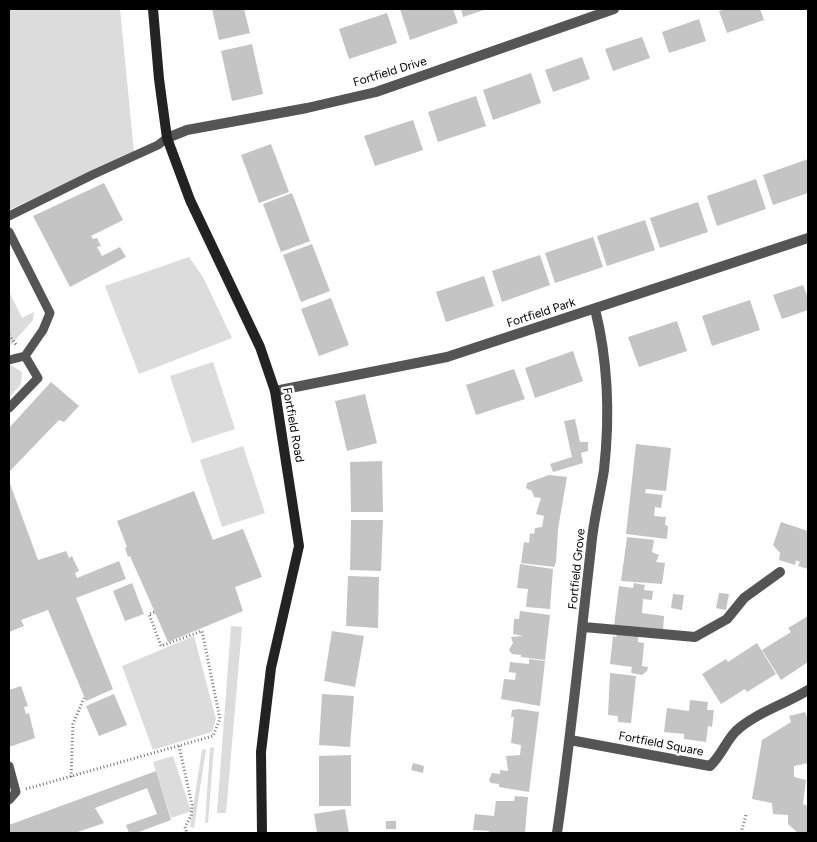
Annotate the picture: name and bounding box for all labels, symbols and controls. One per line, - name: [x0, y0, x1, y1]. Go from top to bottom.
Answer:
- street label: Fortfield Drive: [351, 54, 429, 90]
- street label: Fortfield Park: [505, 295, 577, 331]
- street label: Fortfield Road: [279, 386, 307, 464]
- street label: Fortfield Grove: [566, 528, 588, 610]
- street label: Fortfield Square: [617, 729, 705, 759]

